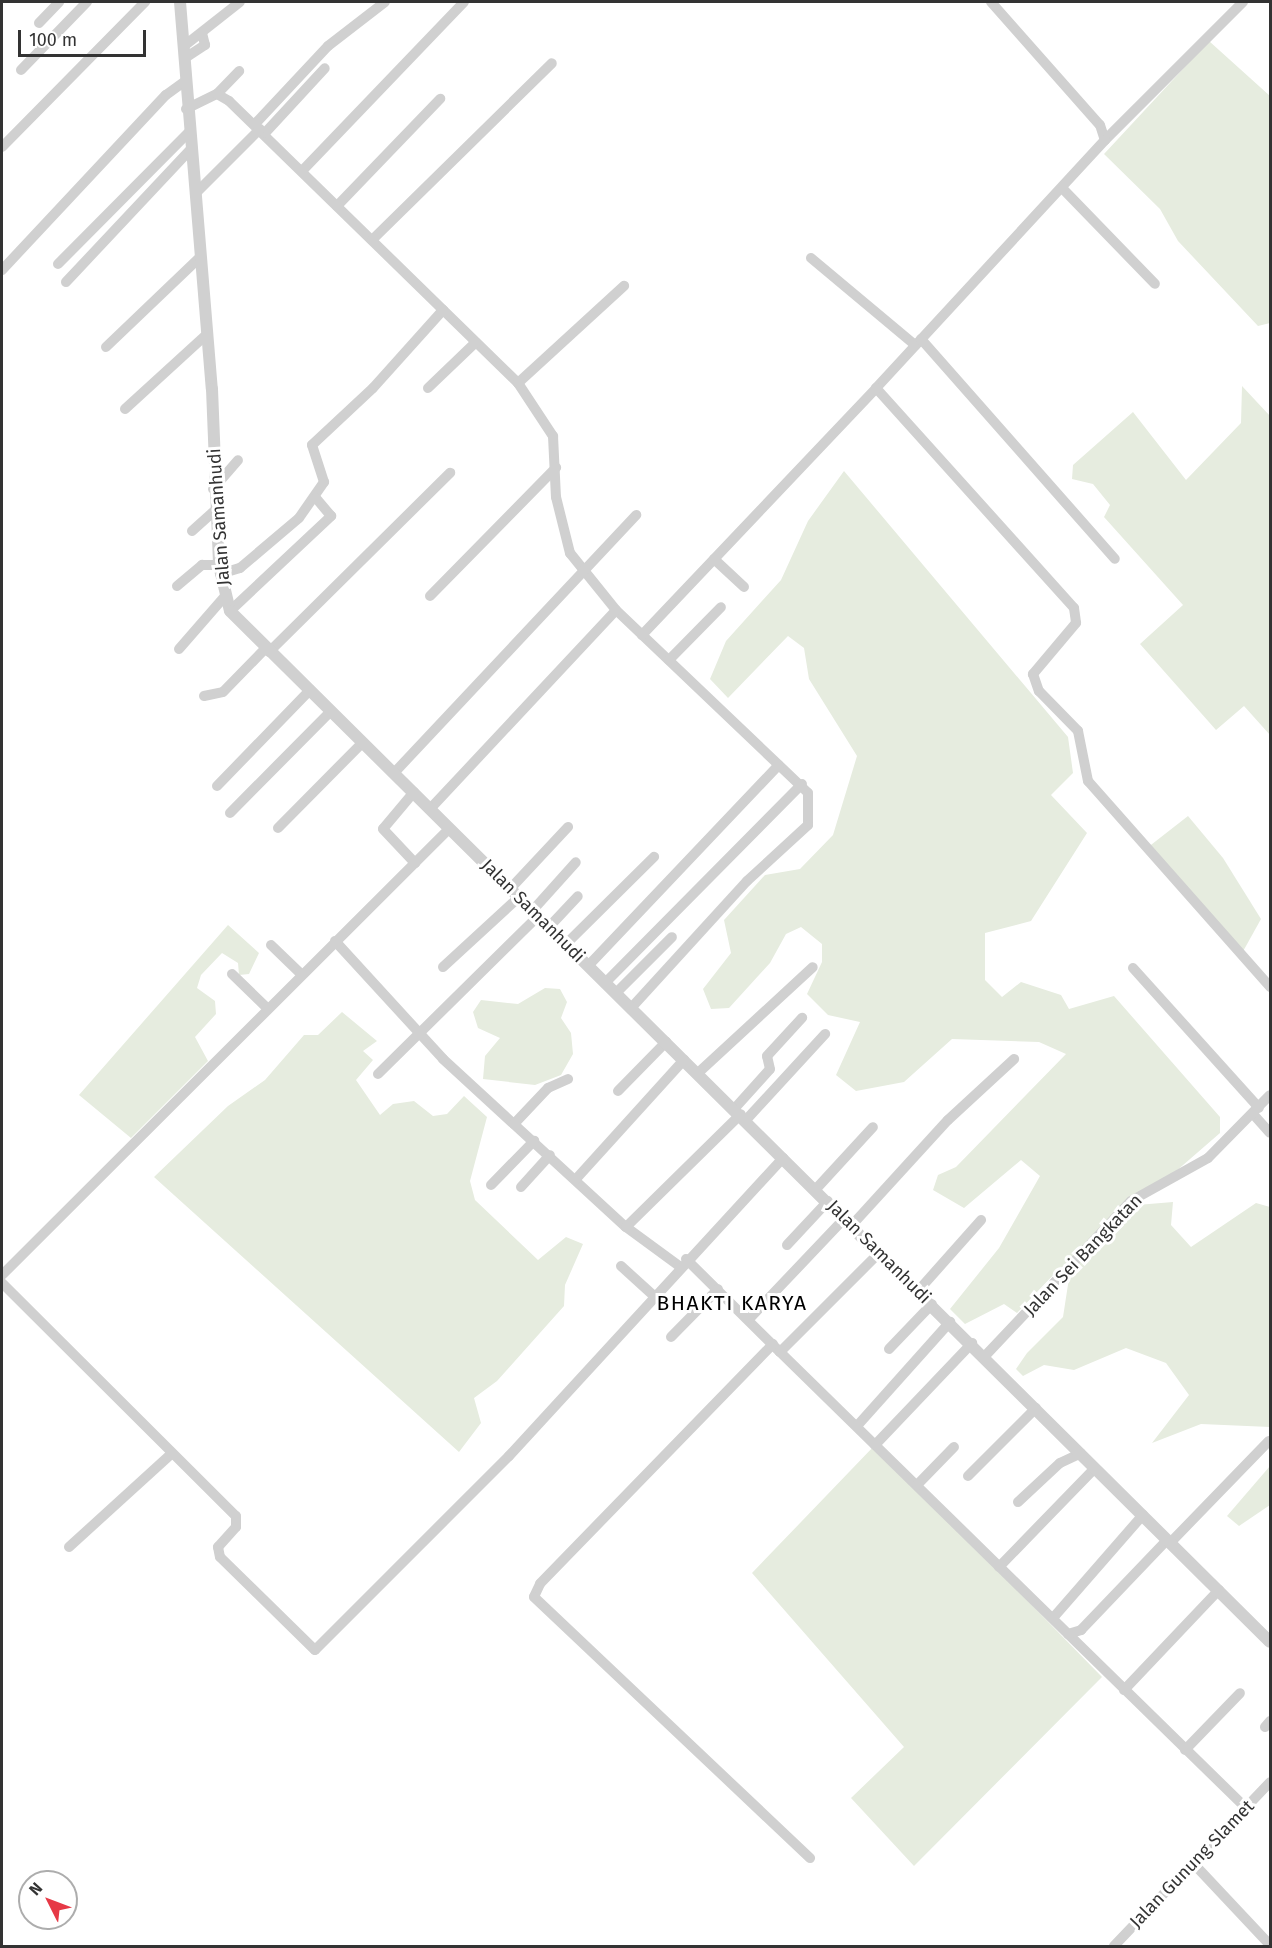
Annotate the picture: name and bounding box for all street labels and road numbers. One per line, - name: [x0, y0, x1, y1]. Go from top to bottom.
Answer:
- street label: Jalan Samanhudi: [203, 448, 235, 586]
- street label: Jalan Samanhudi: [477, 855, 589, 967]
- street label: Jalan Sei Bangkatan: [1019, 1190, 1147, 1320]
- street label: Jalan Samanhudi: [823, 1196, 935, 1308]
- street label: Jalan Gunung Slamet: [1125, 1796, 1259, 1932]

